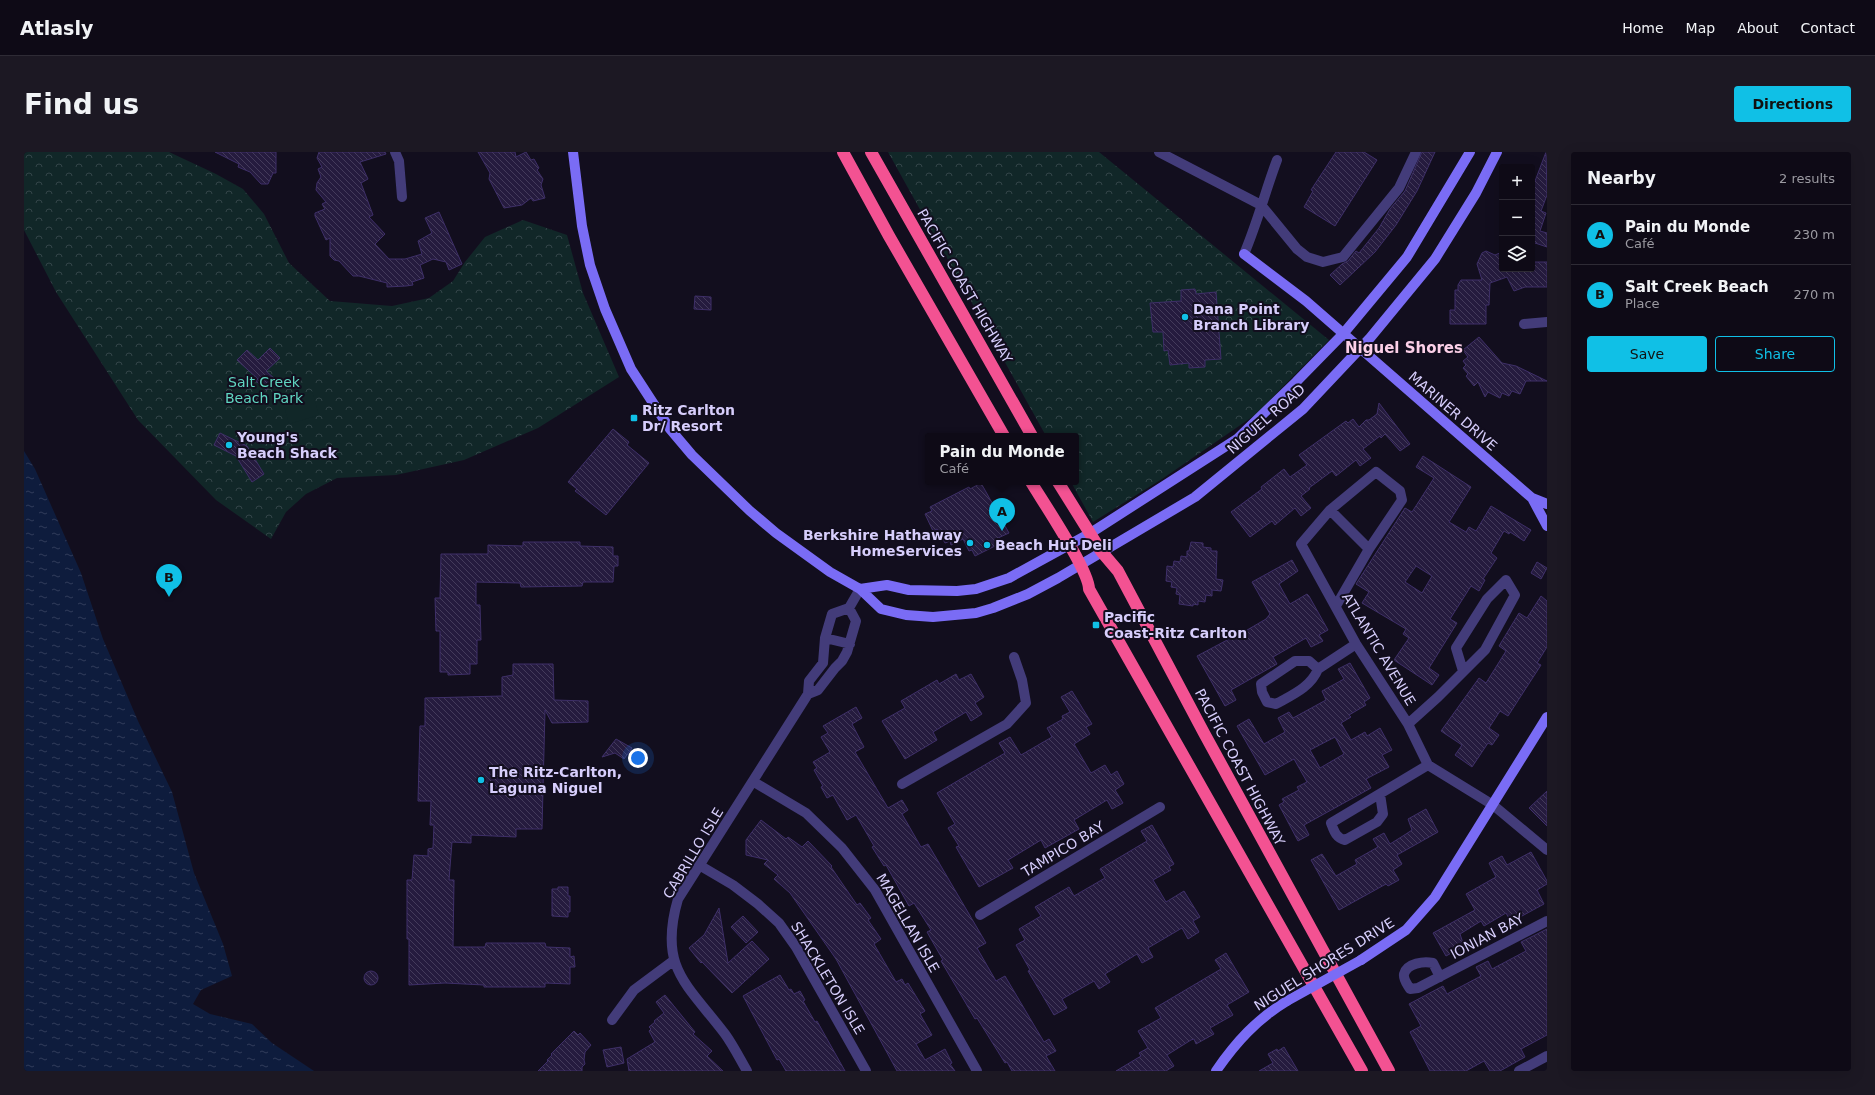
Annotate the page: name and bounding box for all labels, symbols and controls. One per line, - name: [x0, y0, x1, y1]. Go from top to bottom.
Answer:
- text: Atlasly: [20, 17, 93, 39]
- text: Home: [1622, 20, 1664, 36]
- text: Map: [1686, 20, 1715, 36]
- text: About: [1737, 20, 1779, 36]
- text: Contact: [1801, 20, 1855, 36]
- button: Directions: [1734, 86, 1851, 122]
- text: Find us: [24, 88, 139, 121]
- map controls: [1499, 164, 1535, 272]
- button: +: [1499, 164, 1535, 200]
- text: Nearby: [1587, 168, 1656, 188]
- text: 2 results: [1779, 171, 1835, 186]
- button: −: [1499, 200, 1535, 236]
- street label: PACIFIC COAST HIGHWAY: [914, 206, 1016, 366]
- text: Pain du Monde: [1625, 218, 1750, 236]
- text: A: [1595, 227, 1605, 242]
- text: 230 m: [1793, 227, 1835, 242]
- button: layers: [1499, 236, 1535, 272]
- text: Café: [1625, 236, 1655, 251]
- text: Salt Creek Beach: [1625, 278, 1769, 296]
- text: B: [1595, 287, 1605, 302]
- text: 270 m: [1793, 287, 1835, 302]
- text: Place: [1625, 296, 1660, 311]
- place label: Dana Point Branch Library: [1193, 301, 1309, 333]
- marker: Dana Point Branch Library: [1180, 312, 1190, 322]
- button: Save: [1587, 336, 1707, 372]
- button: Share: [1715, 336, 1835, 372]
- district label: Niguel Shores: [1345, 339, 1463, 357]
- street label: MARINER DRIVE: [1405, 368, 1501, 454]
- park label: Salt Creek Beach Park: [225, 374, 304, 406]
- street label: NIGUEL ROAD: [1224, 381, 1308, 457]
- place label: Ritz Carlton Dr/ Resort: [642, 402, 735, 434]
- marker: Ritz Carlton Dr/ Resort: [629, 413, 639, 423]
- place label: Young's Beach Shack: [236, 429, 338, 461]
- popup: [925, 433, 1079, 485]
- marker: Young's Beach Shack: [224, 440, 234, 450]
- text: Pain du Monde: [939, 443, 1065, 461]
- text: Café: [939, 461, 969, 476]
- pin: A: [989, 498, 1015, 531]
- place label: Berkshire Hathaway HomeServices: [803, 527, 962, 559]
- place label: Beach Hut Deli: [995, 537, 1112, 553]
- marker: Berkshire Hathaway HomeServices: [965, 538, 975, 548]
- marker: Beach Hut Deli: [982, 540, 992, 550]
- pin: B: [156, 564, 182, 597]
- street label: ATLANTIC AVENUE: [1339, 590, 1419, 708]
- place label: Pacific Coast-Ritz Carlton: [1104, 609, 1247, 641]
- marker: Pacific Coast-Ritz Carlton: [1091, 620, 1101, 630]
- street label: PACIFIC COAST HIGHWAY: [1192, 686, 1288, 849]
- your location: [628, 748, 648, 768]
- place label: The Ritz-Carlton, Laguna Niguel: [489, 764, 622, 796]
- marker: The Ritz-Carlton, Laguna Niguel: [476, 775, 486, 785]
- street label: CABRILLO ISLE: [660, 805, 726, 901]
- street label: TAMPICO BAY: [1018, 818, 1108, 880]
- street label: MAGELLAN ISLE: [873, 871, 943, 975]
- street label: IONIAN BAY: [1448, 910, 1527, 962]
- street label: NIGUEL SHORES DRIVE: [1251, 914, 1397, 1014]
- street label: SHACKLETON ISLE: [788, 919, 868, 1037]

